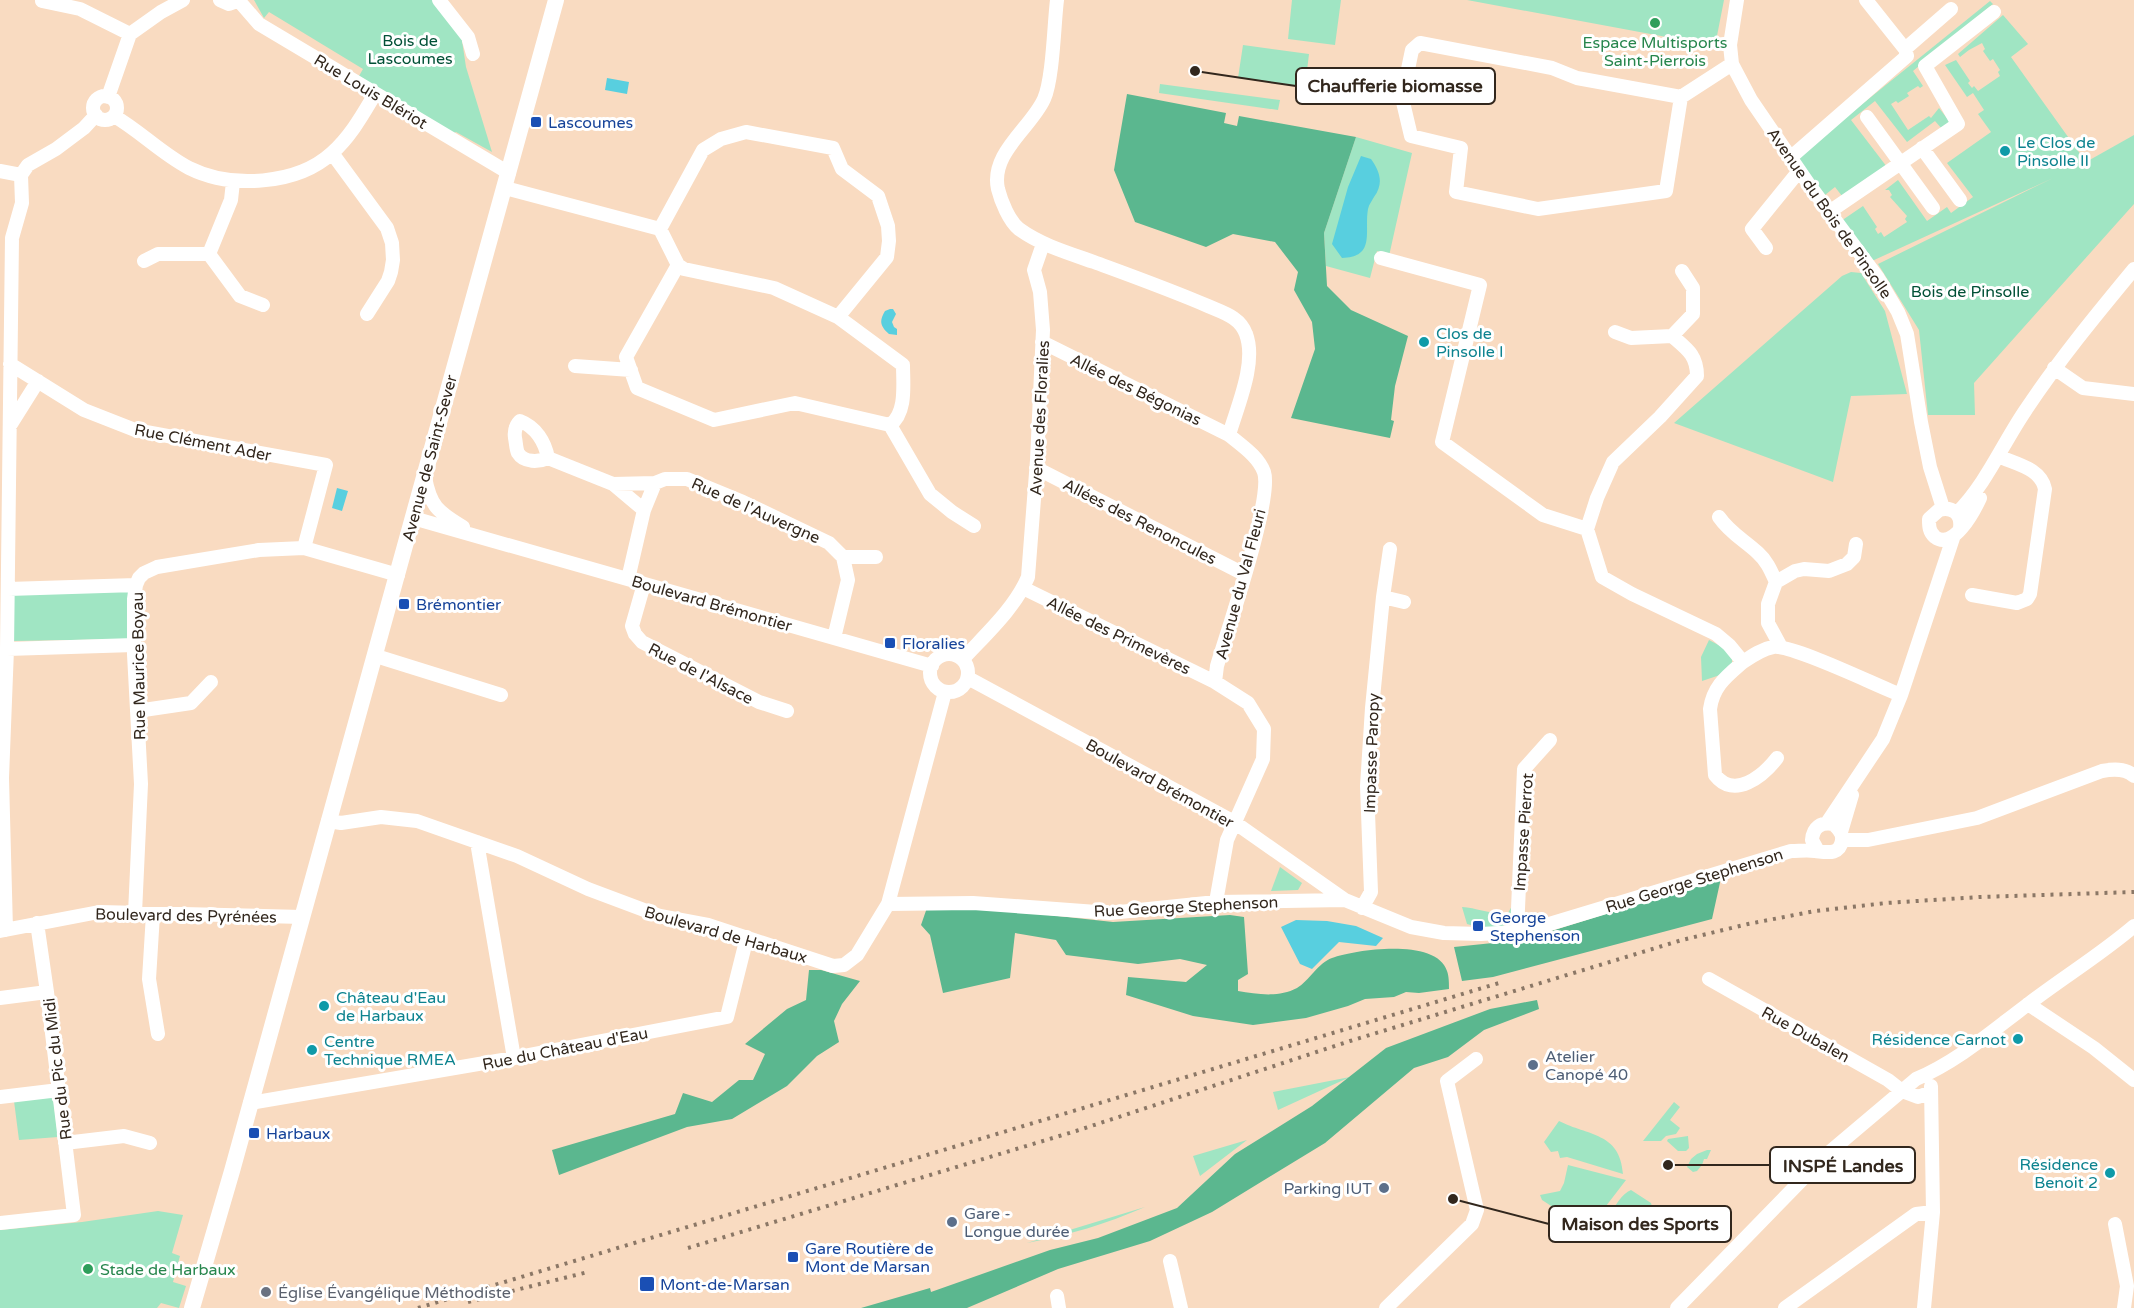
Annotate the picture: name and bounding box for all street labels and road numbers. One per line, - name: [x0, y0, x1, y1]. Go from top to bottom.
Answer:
- street label: Rue Louis Blériot: [310, 50, 431, 134]
- street label: Avenue du Bois de Pinsolle: [1762, 124, 1896, 303]
- street label: Avenue des Floralies: [1026, 340, 1054, 496]
- street label: Allée des Bégonias: [1067, 349, 1204, 430]
- street label: Avenue de Saint-Sever: [398, 372, 462, 544]
- street label: Rue Clément Ader: [133, 420, 274, 466]
- street label: Rue de l'Auvergne: [688, 474, 823, 548]
- street label: Allées des Renoncules: [1060, 475, 1220, 569]
- street label: Avenue du Val Fleuri: [1211, 507, 1271, 662]
- street label: Boulevard Brémontier: [629, 571, 795, 637]
- street label: Rue Maurice Boyau: [128, 592, 150, 740]
- street label: Allée des Primevères: [1043, 592, 1194, 679]
- street label: Rue de l'Alsace: [645, 639, 756, 709]
- street label: Impasse Paropy: [1360, 692, 1384, 813]
- street label: Boulevard Brémontier: [1082, 735, 1238, 833]
- street label: Impasse Pierrot: [1510, 772, 1538, 892]
- street label: Rue George Stephenson: [1603, 844, 1786, 918]
- street label: Rue George Stephenson: [1093, 892, 1279, 922]
- street label: Boulevard de Harbaux: [642, 902, 810, 968]
- street label: Boulevard des Pyrénées: [95, 904, 277, 928]
- street label: Rue du Pic du Midi: [39, 997, 77, 1141]
- street label: Rue Dubalen: [1758, 1002, 1853, 1067]
- street label: Rue du Château d'Eau: [481, 1023, 650, 1075]

